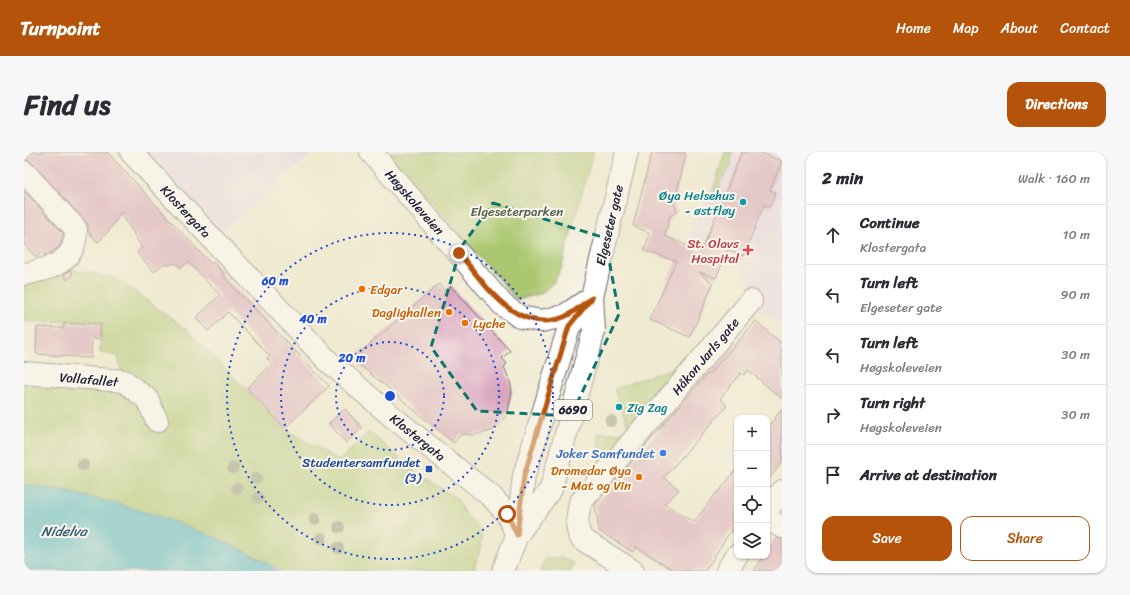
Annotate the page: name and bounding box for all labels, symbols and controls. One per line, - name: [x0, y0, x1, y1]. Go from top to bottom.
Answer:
- text: Turnpoint: [20, 12, 101, 45]
- text: Home: [896, 16, 931, 41]
- text: Map: [953, 16, 979, 41]
- text: About: [1001, 16, 1038, 41]
- text: Contact: [1060, 16, 1110, 41]
- text: Find us: [24, 80, 111, 129]
- button: Directions: [1007, 82, 1106, 127]
- text: 2 min: [822, 163, 863, 193]
- street label: Høgskoleveien: [379, 164, 450, 241]
- text: Walk · 160 m: [1018, 167, 1090, 190]
- street label: Klostergata: [155, 179, 217, 244]
- street label: Elgeseter gate: [589, 182, 630, 268]
- place label: Øya Helsehus - østfløy: [659, 184, 735, 222]
- marker: Øya Helsehus - østfløy: [738, 197, 748, 207]
- park label: Elgeseterparken: [471, 200, 563, 223]
- text: Continue: [860, 210, 920, 236]
- text: 10 m: [1063, 223, 1090, 246]
- icon: ahead: [822, 224, 844, 246]
- place label: St. Olavs Hospital: [687, 232, 740, 270]
- text: Klostergata: [860, 236, 926, 259]
- route end: [450, 244, 468, 262]
- marker: St. Olavs Hospital: [742, 244, 754, 256]
- text: 60 m: [261, 270, 289, 292]
- text: Turn left: [860, 270, 918, 296]
- place label: Edgar: [370, 278, 403, 301]
- text: 90 m: [1060, 283, 1090, 306]
- marker: Edgar: [357, 284, 367, 294]
- icon: left: [822, 284, 844, 306]
- text: Elgeseter gate: [860, 296, 942, 319]
- place label: Daglighallen: [372, 301, 441, 324]
- marker: Daglighallen: [444, 307, 454, 317]
- text: 40 m: [298, 308, 327, 330]
- place label: Lyche: [473, 312, 506, 335]
- street label: Håkon Jarls gate: [666, 312, 745, 401]
- marker: Lyche: [460, 318, 470, 328]
- text: Turn left: [860, 330, 918, 356]
- text: 30 m: [1061, 343, 1090, 366]
- icon: left: [822, 344, 844, 366]
- text: 20 m: [338, 347, 366, 369]
- text: Høgskoleveien: [860, 356, 942, 379]
- street label: Vollafallet: [59, 365, 120, 394]
- centre of rings: [383, 389, 397, 403]
- text: Turn right: [860, 390, 925, 416]
- place label: Zig Zag: [627, 396, 668, 419]
- road number: 6690: [554, 400, 592, 420]
- marker: Zig Zag: [614, 402, 624, 412]
- text: 30 m: [1061, 403, 1090, 426]
- icon: right: [822, 404, 844, 426]
- street label: Klostergata: [385, 408, 451, 467]
- map controls: [734, 415, 770, 559]
- button: +: [734, 415, 770, 451]
- text: Høgskoleveien: [860, 416, 942, 439]
- place label: Joker Samfundet: [555, 442, 655, 465]
- marker: Joker Samfundet: [658, 448, 668, 458]
- place label: Studentersamfundet (3): [302, 451, 422, 489]
- button: −: [734, 451, 770, 487]
- place label: Dromedar Øya - Mat og Vin: [551, 459, 631, 497]
- text: Arrive at destination: [860, 462, 997, 488]
- marker: Studentersamfundet (3): [424, 464, 434, 474]
- icon: arrive: [822, 464, 844, 486]
- marker: Dromedar Øya - Mat og Vin: [634, 472, 644, 482]
- button: locate: [734, 487, 770, 523]
- route start: [498, 505, 516, 523]
- button: Save: [822, 516, 952, 561]
- button: Share: [960, 516, 1090, 561]
- water label: Nidelva: [41, 519, 89, 544]
- button: layers: [734, 523, 770, 559]

